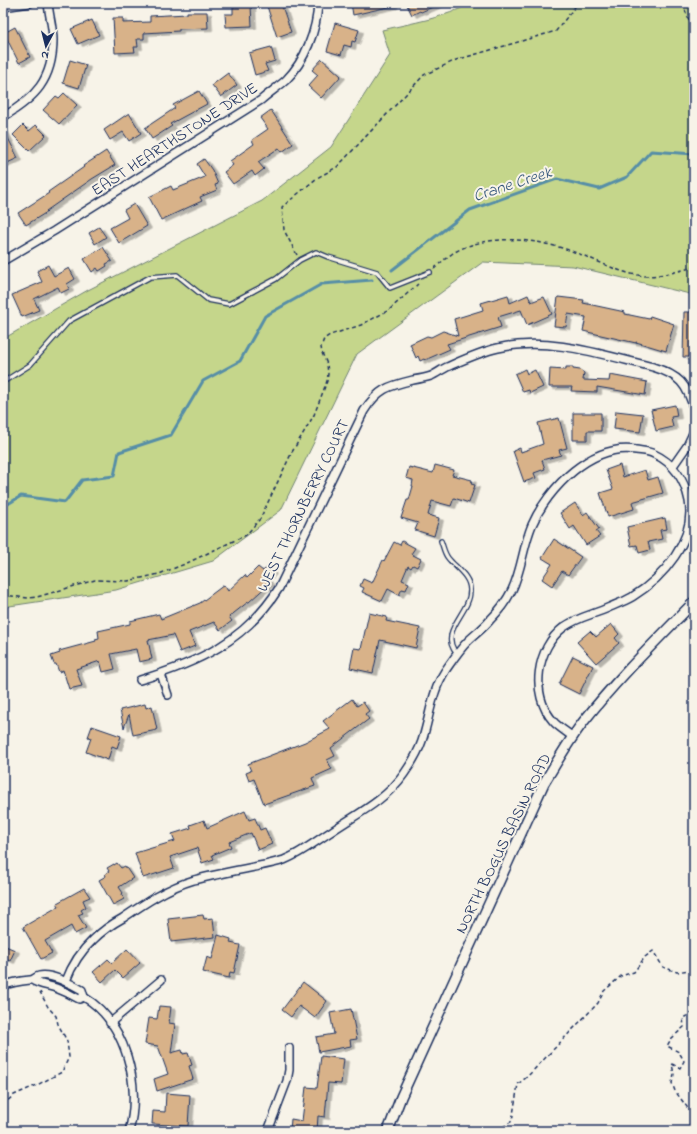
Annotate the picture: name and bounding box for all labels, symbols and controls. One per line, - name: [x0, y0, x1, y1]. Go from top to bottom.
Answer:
- north arrow: [26, 26, 66, 66]
- text: N: [40, 47, 50, 63]
- street label: EAST HEARTHSTONE DRIVE: [87, 77, 263, 203]
- water label: Crane Creek: [470, 159, 556, 209]
- street label: WEST THORNBERRY COURT: [251, 415, 356, 596]
- street label: NORTH BOGUS BASIN ROAD: [450, 750, 558, 938]

